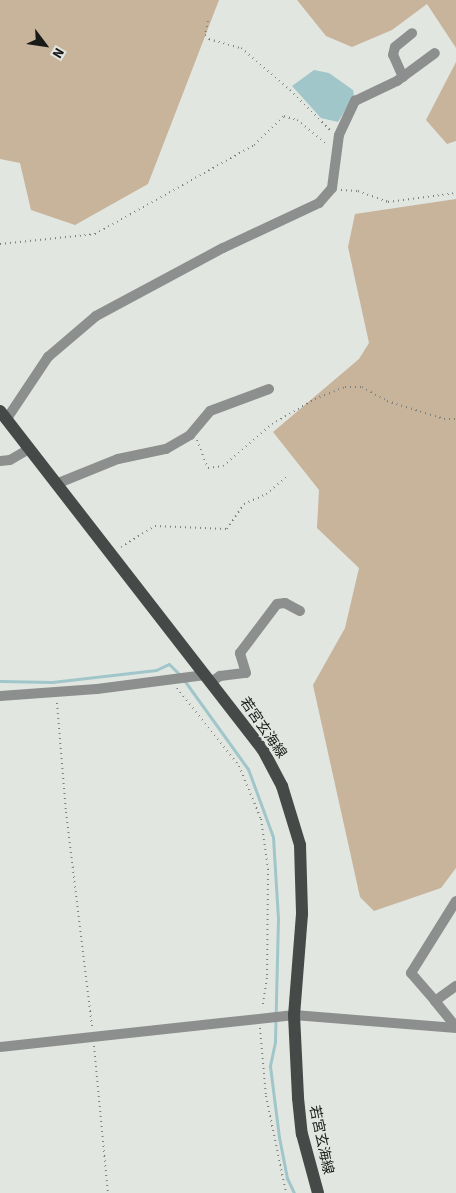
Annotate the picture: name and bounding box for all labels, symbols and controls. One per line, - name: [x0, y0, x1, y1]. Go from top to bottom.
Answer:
- north arrow: [20, 20, 70, 70]
- text: N: [47, 44, 69, 62]
- street label: 若宮玄海線: [236, 695, 290, 761]
- street label: 若宮玄海線: [306, 1104, 336, 1176]

